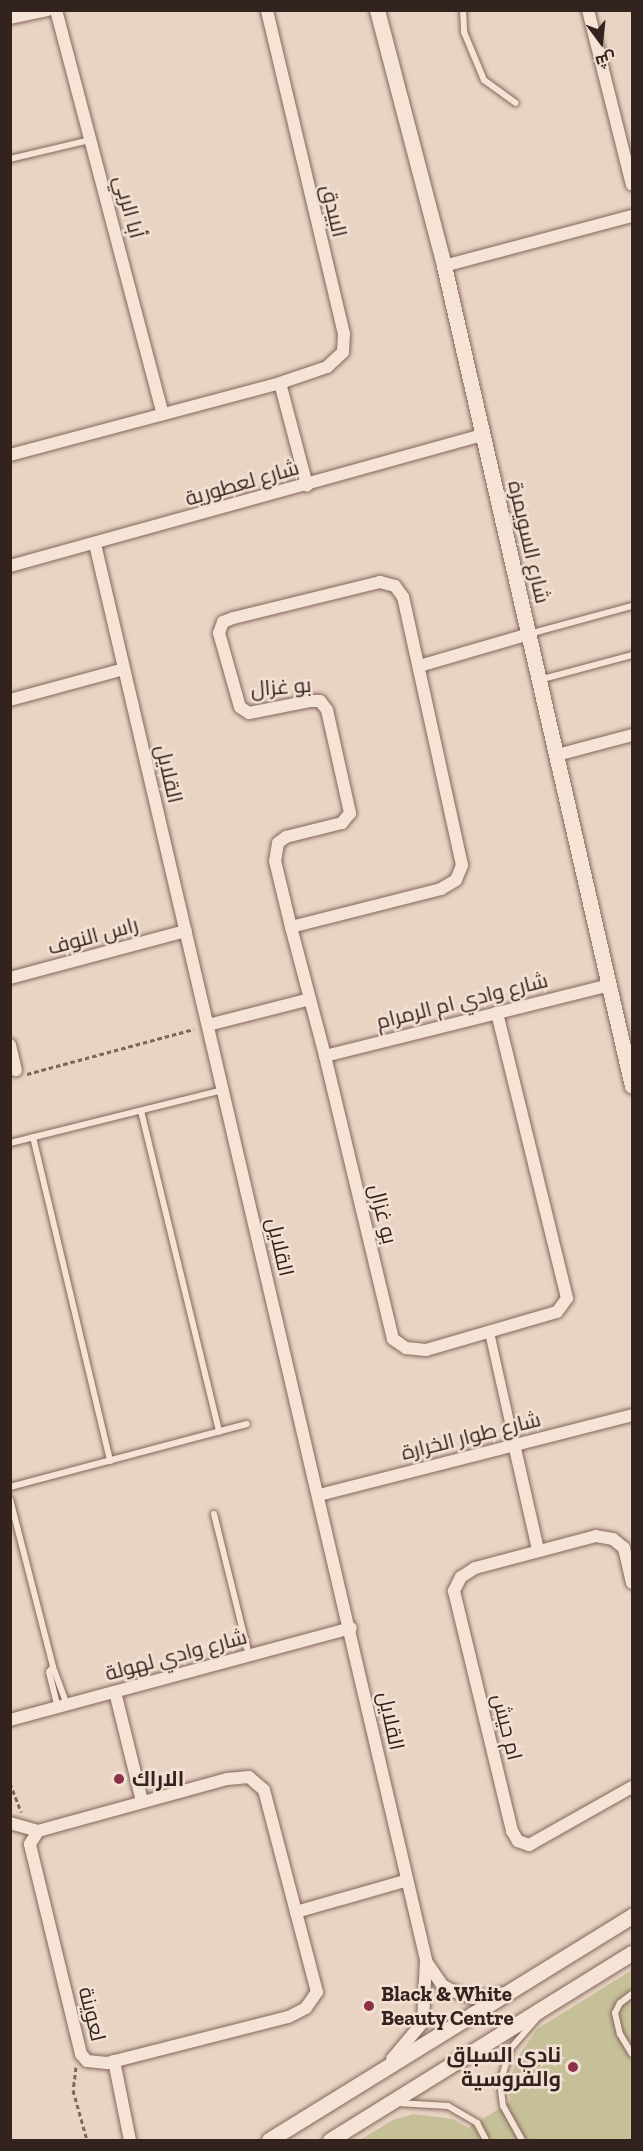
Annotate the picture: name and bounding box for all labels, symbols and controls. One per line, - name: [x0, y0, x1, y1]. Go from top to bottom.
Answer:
- north arrow: [571, 12, 631, 72]
- text: ش: [593, 48, 618, 72]
- street label: أبا الربي: [109, 173, 149, 241]
- street label: البيدق: [316, 182, 352, 240]
- street label: شارع لعطورية: [182, 455, 302, 511]
- street label: شارع السويمرة: [503, 478, 555, 606]
- street label: بو غزال: [250, 672, 312, 702]
- street label: القلايل: [150, 742, 188, 806]
- street label: راس النوف: [45, 912, 141, 960]
- street label: شارع وادي ام الرمرام: [374, 967, 550, 1035]
- street label: بو غزال: [363, 1181, 403, 1247]
- street label: القلايل: [261, 1215, 299, 1279]
- street label: شارع طوار الخرارة: [399, 1406, 543, 1466]
- street label: شارع وادي لهولة: [102, 1624, 250, 1686]
- street label: القلايل: [373, 1689, 409, 1753]
- street label: ام حيش: [487, 1691, 527, 1763]
- place label: الاراك: [132, 1766, 184, 1792]
- marker: الاراك: [110, 1770, 128, 1788]
- place label: Black & White Beauty Centre: [381, 1981, 514, 2031]
- street label: لعوينة: [73, 1984, 111, 2044]
- marker: Black & White Beauty Centre: [362, 1999, 376, 2013]
- place label: نادي السباق والفروسية: [447, 2042, 561, 2092]
- marker: نادي السباق والفروسية: [566, 2060, 580, 2074]

